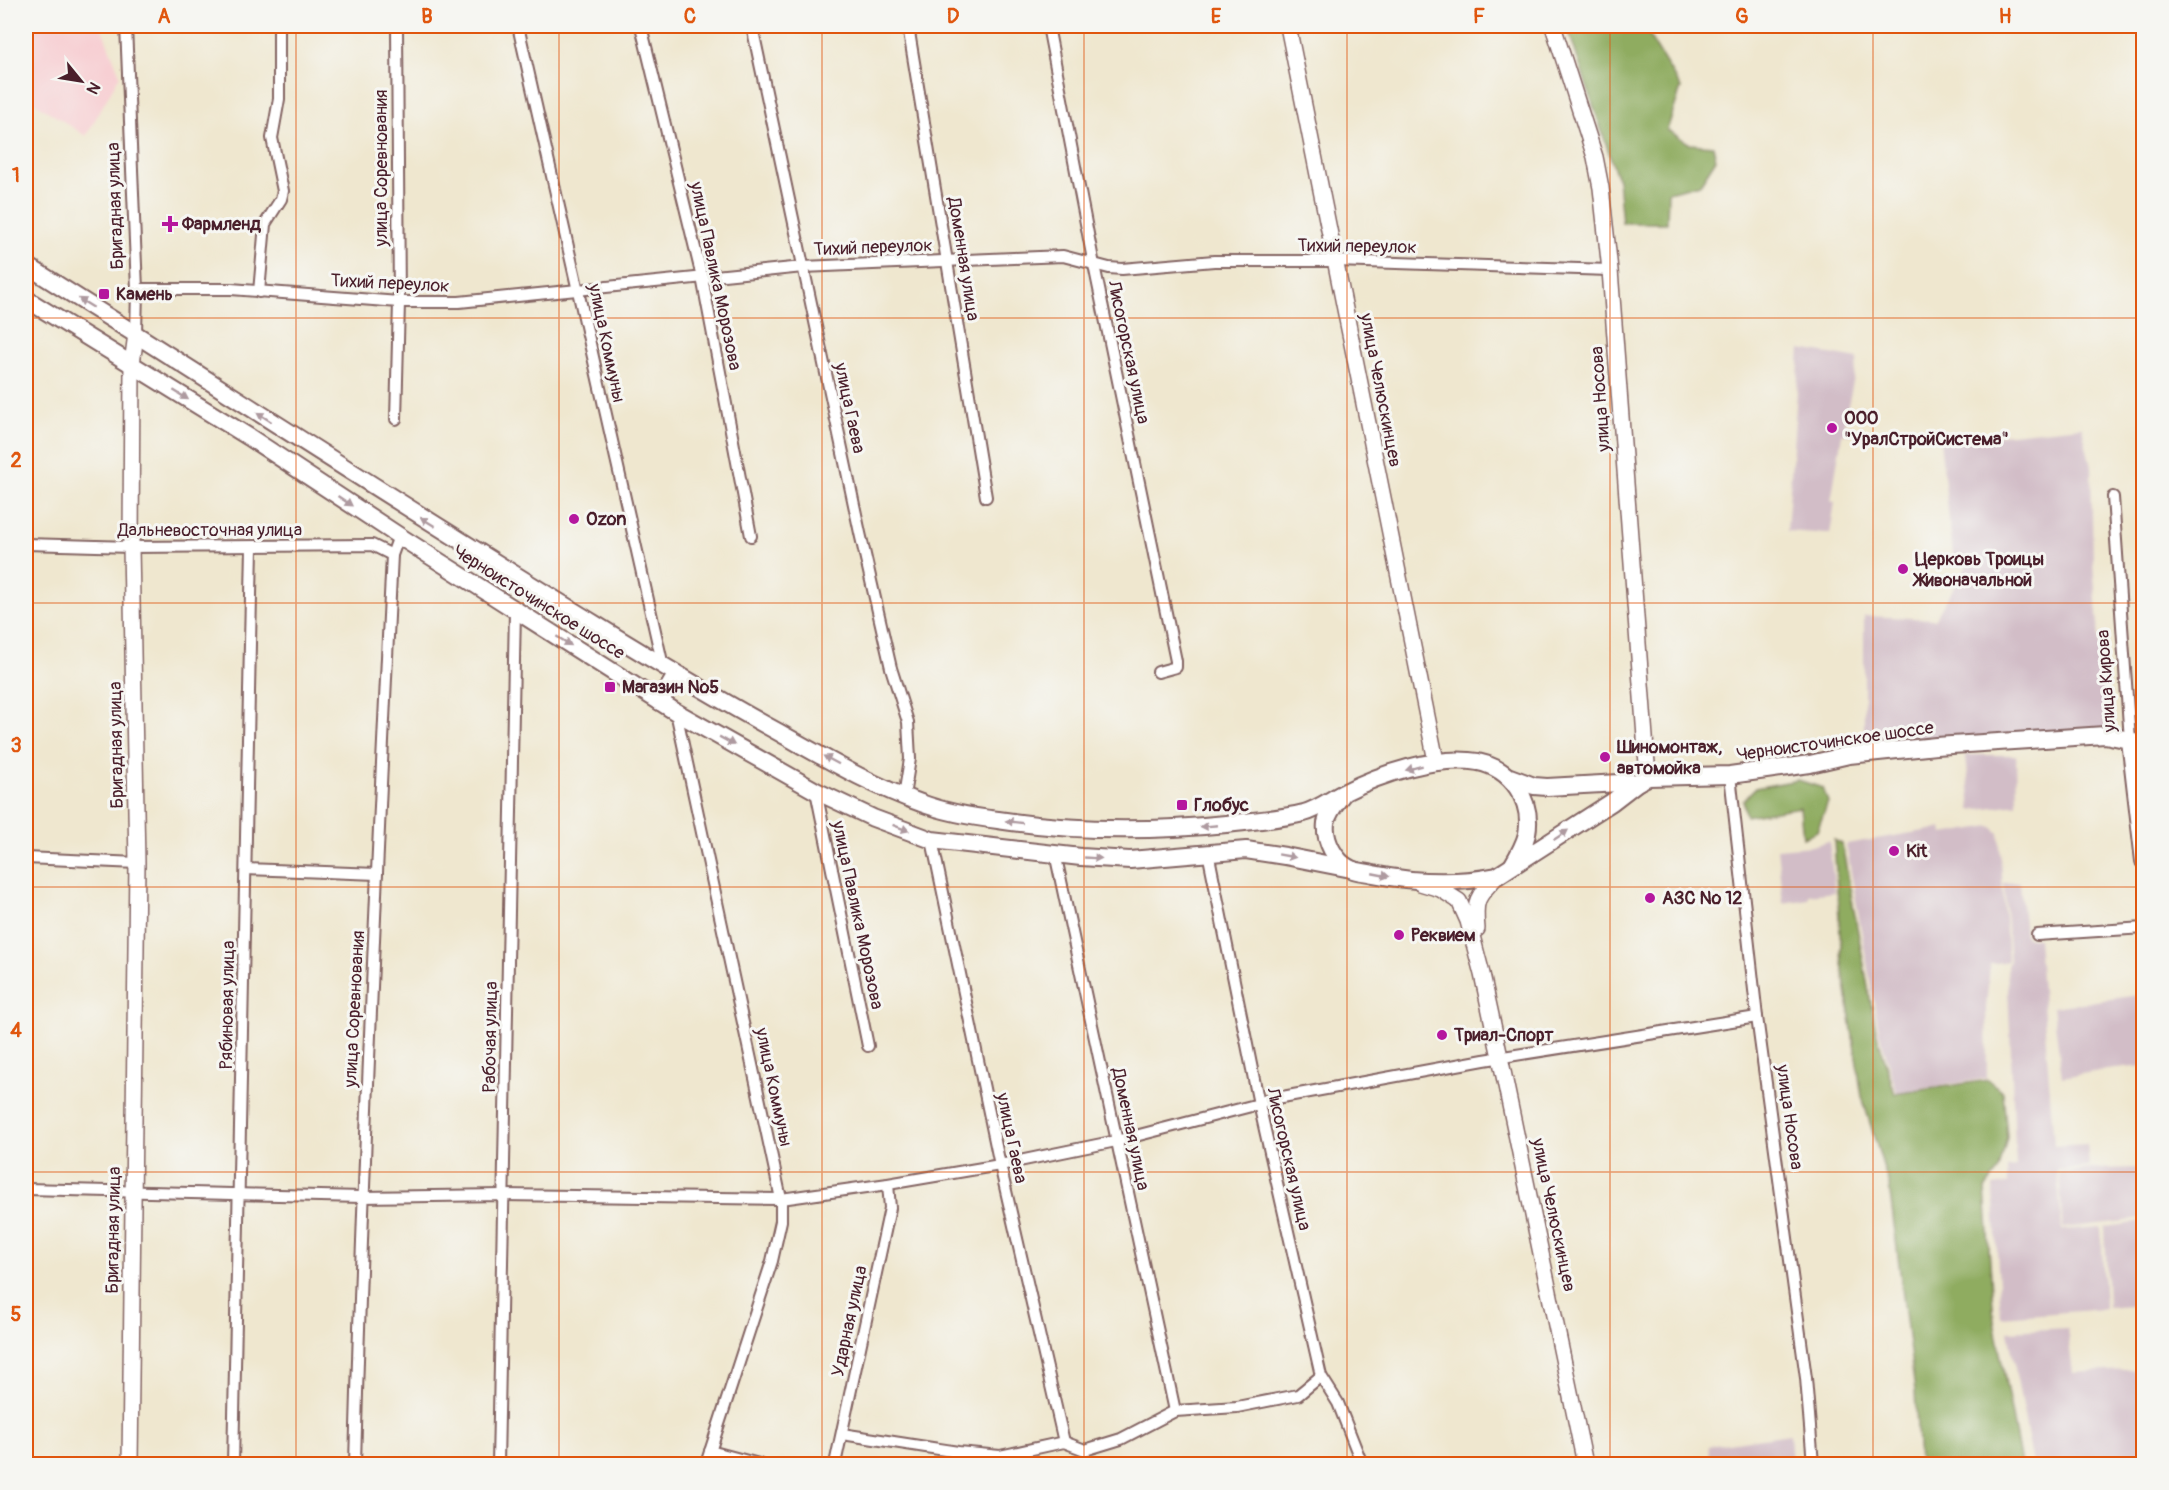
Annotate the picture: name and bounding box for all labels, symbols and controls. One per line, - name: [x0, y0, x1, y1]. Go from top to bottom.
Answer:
- text: A: [158, 4, 171, 29]
- text: B: [421, 4, 433, 29]
- text: C: [684, 4, 696, 29]
- text: D: [947, 4, 960, 29]
- text: E: [1211, 4, 1222, 29]
- text: F: [1473, 4, 1485, 29]
- text: G: [1735, 4, 1749, 29]
- text: H: [1999, 4, 2012, 29]
- north arrow: [51, 51, 111, 111]
- text: N: [82, 78, 104, 98]
- street label: улица Соревнования: [370, 89, 393, 248]
- street label: Бригадная улица: [102, 142, 129, 270]
- text: 1: [12, 163, 20, 188]
- street label: улица Павлика Морозова: [684, 179, 747, 372]
- street label: Доменная улица: [942, 195, 985, 322]
- place label: Фармленд: [181, 213, 261, 236]
- marker: Фармленд: [163, 217, 177, 231]
- street label: Тихий переулок: [813, 234, 933, 261]
- street label: Тихий переулок: [1297, 234, 1417, 259]
- street label: Тихий переулок: [330, 269, 450, 298]
- street label: Лисогорская улица: [1102, 277, 1155, 426]
- street label: улица Коммуны: [583, 281, 630, 405]
- place label: Камень: [116, 283, 173, 306]
- marker: Камень: [97, 287, 111, 301]
- one-way arrow: [78, 298, 94, 309]
- street label: улица Челюскинцев: [1354, 310, 1407, 469]
- street label: улица Носова: [1585, 345, 1616, 454]
- street label: улица Гаева: [829, 360, 870, 455]
- one-way arrow: [173, 389, 190, 400]
- place label: ООО "УралСтройСистема": [1844, 407, 2009, 451]
- one-way arrow: [256, 411, 272, 422]
- marker: ООО "УралСтройСистема": [1825, 421, 1839, 435]
- text: 2: [10, 448, 22, 473]
- one-way arrow: [337, 495, 353, 507]
- place label: Ozon: [586, 508, 626, 531]
- marker: Ozon: [567, 512, 581, 526]
- one-way arrow: [420, 516, 436, 527]
- street label: Дальневосточная улица: [117, 519, 302, 542]
- street label: Черноисточинское шоссе: [448, 540, 629, 665]
- place label: Церковь Троицы Живоначальной: [1912, 548, 2044, 592]
- marker: Церковь Троицы Живоначальной: [1896, 562, 1910, 576]
- street label: улица Кирова: [2091, 629, 2122, 734]
- one-way arrow: [556, 636, 573, 647]
- place label: Магазин №5: [622, 676, 719, 699]
- marker: Магазин №5: [603, 680, 617, 694]
- street label: Бригадная улица: [104, 681, 129, 809]
- street label: Черноисточинское шоссе: [1735, 716, 1935, 767]
- text: 3: [10, 733, 22, 758]
- one-way arrow: [719, 735, 735, 746]
- place label: Шиномонтаж, автомойка: [1616, 736, 1722, 780]
- marker: Шиномонтаж, автомойка: [1598, 750, 1612, 764]
- one-way arrow: [822, 755, 839, 765]
- one-way arrow: [1405, 763, 1423, 773]
- place label: Глобус: [1194, 794, 1249, 817]
- marker: Глобус: [1175, 798, 1189, 812]
- one-way arrow: [1005, 817, 1024, 827]
- street label: улица Павлика Морозова: [826, 818, 889, 1011]
- one-way arrow: [1199, 821, 1218, 831]
- one-way arrow: [892, 824, 910, 833]
- one-way arrow: [1553, 829, 1569, 840]
- place label: Kit: [1906, 840, 1928, 863]
- marker: Kit: [1887, 844, 1901, 858]
- one-way arrow: [1277, 852, 1296, 861]
- one-way arrow: [1083, 853, 1102, 862]
- one-way arrow: [1372, 871, 1391, 880]
- place label: АЗС № 12: [1662, 887, 1742, 910]
- marker: АЗС № 12: [1643, 891, 1657, 905]
- place label: Реквием: [1411, 924, 1476, 947]
- marker: Реквием: [1392, 928, 1406, 942]
- street label: улица Соревнования: [339, 930, 370, 1089]
- street label: Рябиновая улица: [215, 940, 240, 1070]
- street label: Рабочая улица: [478, 981, 503, 1093]
- text: 4: [10, 1018, 22, 1043]
- place label: Триал-Спорт: [1453, 1024, 1554, 1047]
- street label: улица Коммуны: [750, 1025, 797, 1149]
- marker: Триал-Спорт: [1435, 1028, 1449, 1042]
- street label: улица Носова: [1771, 1062, 1808, 1171]
- street label: Доменная улица: [1106, 1065, 1155, 1192]
- street label: Лисогорская улица: [1261, 1084, 1316, 1233]
- street label: улица Гаева: [991, 1090, 1032, 1185]
- street label: улица Челюскинцев: [1526, 1135, 1581, 1294]
- street label: Бригадная улица: [101, 1166, 126, 1294]
- street label: Ударная улица: [826, 1263, 872, 1379]
- text: 5: [11, 1302, 22, 1327]

